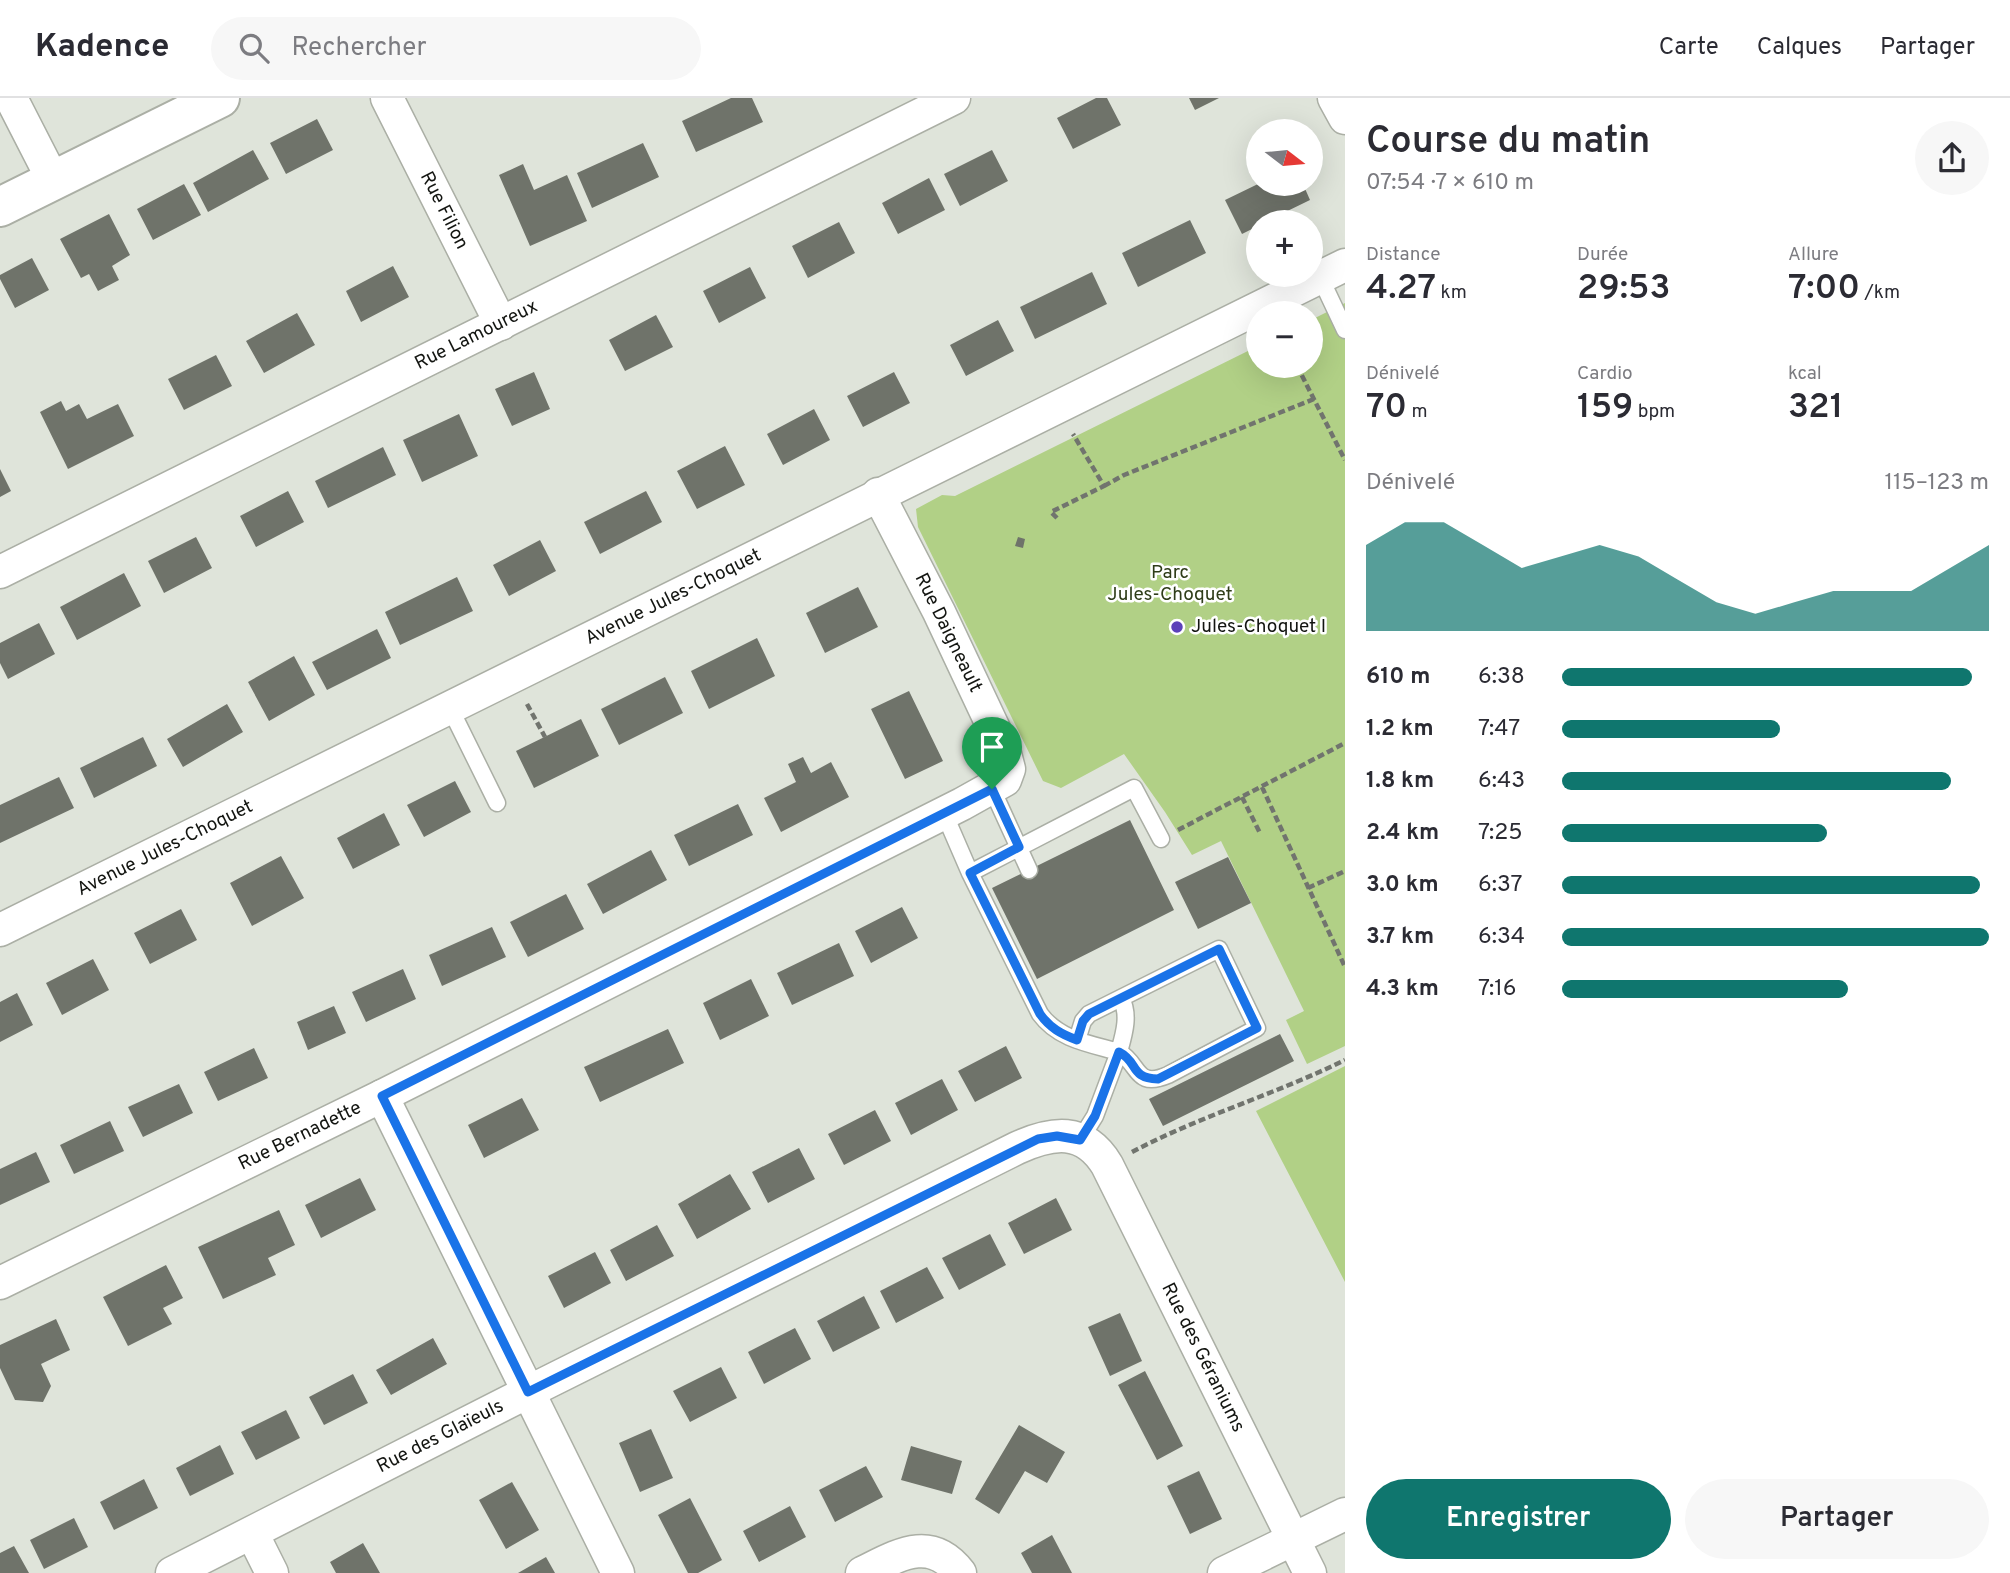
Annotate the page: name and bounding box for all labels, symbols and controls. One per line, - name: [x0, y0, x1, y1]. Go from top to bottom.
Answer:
- search box: [211, 17, 701, 80]
- text: Kadence: [35, 27, 169, 69]
- icon: search: [235, 29, 273, 67]
- text: Rechercher: [291, 32, 427, 65]
- text: Carte: [1659, 33, 1719, 63]
- text: Calques: [1757, 33, 1842, 63]
- text: Partager: [1880, 33, 1975, 63]
- text: Course du matin: [1366, 118, 1650, 167]
- north arrow: [1246, 119, 1323, 196]
- map controls: [1246, 119, 1323, 378]
- button: share: [1915, 121, 1989, 195]
- street label: Rue Filion: [414, 167, 473, 253]
- text: 07:54 · 7 × 610 m: [1366, 169, 1534, 198]
- button: +: [1246, 210, 1323, 287]
- text: Distance: [1366, 243, 1441, 267]
- text: Durée: [1577, 243, 1628, 267]
- text: Allure: [1788, 243, 1839, 267]
- text: 4.27: [1366, 267, 1436, 311]
- text: 29:53: [1577, 267, 1671, 311]
- text: 7:00: [1788, 267, 1860, 311]
- text: km: [1436, 281, 1467, 305]
- text: /km: [1860, 281, 1900, 305]
- street label: Rue Lamoureux: [411, 295, 542, 376]
- button: −: [1246, 301, 1323, 378]
- text: Dénivelé: [1366, 362, 1440, 386]
- text: Cardio: [1577, 362, 1633, 386]
- text: kcal: [1788, 362, 1822, 386]
- text: 70: [1366, 386, 1407, 430]
- text: 159: [1577, 386, 1633, 430]
- text: 321: [1788, 386, 1843, 430]
- text: m: [1407, 400, 1428, 424]
- text: bpm: [1633, 400, 1675, 424]
- text: Dénivelé: [1366, 469, 1455, 498]
- text: 115–123 m: [1884, 469, 1989, 498]
- street label: Avenue Jules-Choquet: [581, 544, 765, 651]
- park label: Parc Jules-Choquet: [1107, 561, 1233, 607]
- street label: Rue Daigneault: [909, 569, 987, 697]
- place label: Jules-Choquet I: [1191, 615, 1326, 639]
- marker: Jules-Choquet I: [1169, 619, 1185, 635]
- text: 610 m: [1366, 663, 1430, 692]
- text: 6:38: [1478, 663, 1525, 692]
- text: 1.2 km: [1366, 715, 1434, 744]
- text: 7:47: [1478, 715, 1520, 744]
- pin: [962, 717, 1022, 789]
- icon: arrive: [973, 728, 1011, 766]
- text: 1.8 km: [1366, 767, 1434, 796]
- text: 6:43: [1478, 767, 1525, 796]
- street label: Avenue Jules-Choquet: [73, 795, 257, 902]
- text: 2.4 km: [1366, 819, 1439, 848]
- text: 7:25: [1478, 819, 1523, 848]
- text: 3.0 km: [1366, 871, 1439, 900]
- text: 6:37: [1478, 871, 1523, 900]
- text: 3.7 km: [1366, 923, 1434, 952]
- text: 6:34: [1478, 923, 1525, 952]
- text: 4.3 km: [1366, 975, 1439, 1004]
- text: 7:16: [1478, 975, 1517, 1004]
- street label: Rue Bernadette: [235, 1096, 365, 1176]
- street label: Rue des Géraniums: [1156, 1279, 1250, 1436]
- street label: Rue des Glaïeuls: [373, 1394, 508, 1479]
- button: Enregistrer: [1366, 1479, 1671, 1559]
- button: Partager: [1685, 1479, 1989, 1559]

